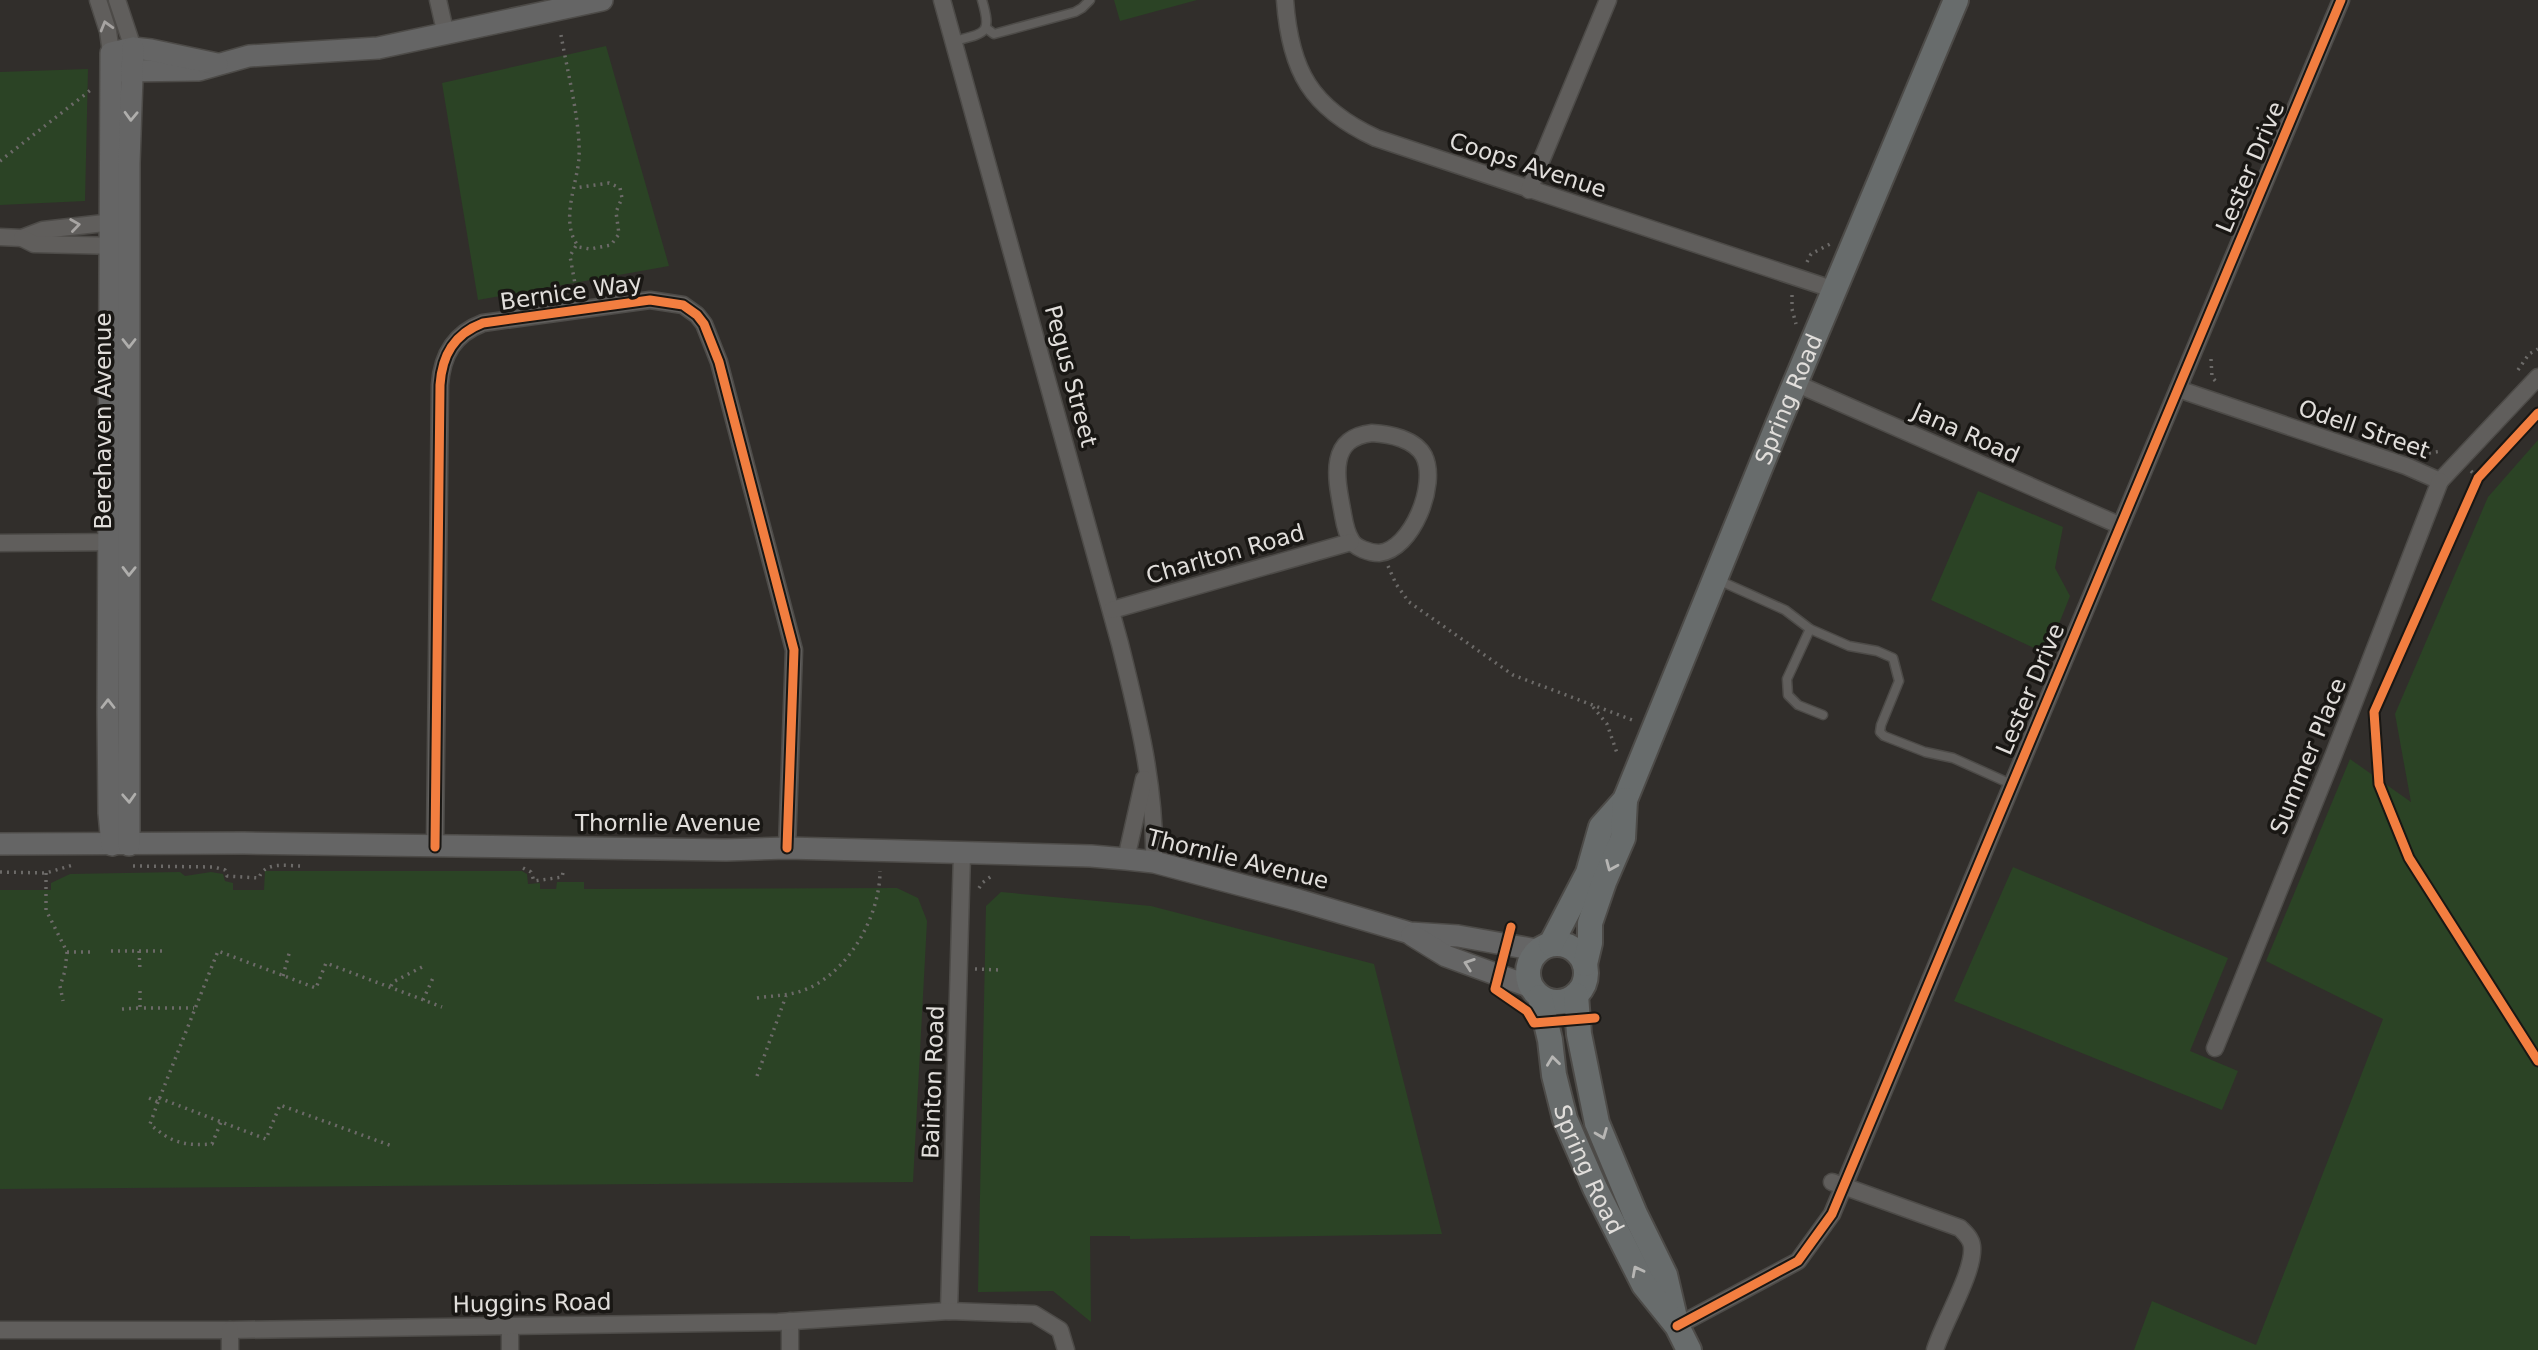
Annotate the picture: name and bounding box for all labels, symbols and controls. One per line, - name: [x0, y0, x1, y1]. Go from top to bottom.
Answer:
- one-way arrow: [99, 21, 114, 33]
- street label: Lester Drive: [2211, 98, 2289, 236]
- one-way arrow: [123, 111, 139, 122]
- street label: Coops Avenue: [1446, 127, 1610, 203]
- one-way arrow: [69, 218, 81, 233]
- street label: Bernice Way: [498, 269, 644, 315]
- street label: Pegus Street: [1040, 302, 1102, 450]
- street label: Berehaven Avenue: [90, 313, 116, 529]
- street label: Spring Road: [1750, 330, 1827, 468]
- one-way arrow: [121, 339, 137, 349]
- street label: Odell Street: [2295, 394, 2433, 464]
- street label: Jana Road: [1907, 397, 2024, 468]
- street label: Charlton Road: [1143, 519, 1307, 589]
- one-way arrow: [121, 566, 136, 577]
- street label: Lester Drive: [1991, 620, 2069, 758]
- street label: Summer Place: [2265, 674, 2351, 838]
- one-way arrow: [100, 698, 116, 708]
- one-way arrow: [121, 793, 136, 804]
- street label: Thornlie Avenue: [574, 810, 761, 836]
- street label: Thornlie Avenue: [1144, 824, 1331, 894]
- one-way arrow: [1605, 859, 1619, 871]
- one-way arrow: [1464, 958, 1476, 972]
- street label: Bainton Road: [917, 1005, 949, 1159]
- one-way arrow: [1545, 1055, 1560, 1067]
- street label: Spring Road: [1549, 1102, 1629, 1238]
- one-way arrow: [1593, 1127, 1607, 1139]
- one-way arrow: [1631, 1266, 1645, 1278]
- street label: Huggins Road: [452, 1289, 612, 1317]

